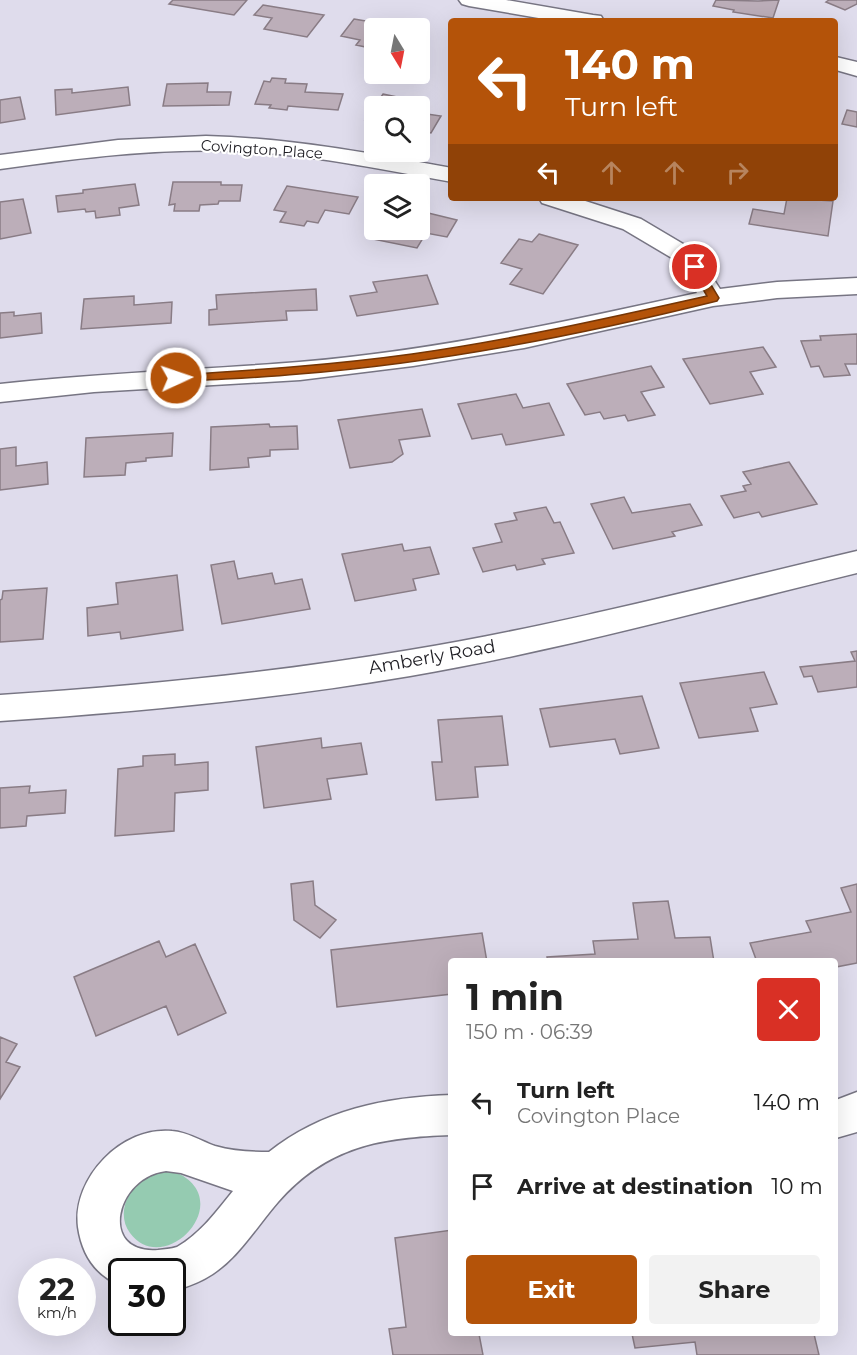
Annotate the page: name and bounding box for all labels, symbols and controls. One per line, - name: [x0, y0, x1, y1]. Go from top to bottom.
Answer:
- north arrow: [364, 18, 430, 84]
- map controls: [364, 18, 430, 240]
- text: 140 m: [565, 38, 695, 90]
- icon: left: [466, 42, 544, 120]
- text: Turn left: [565, 90, 678, 123]
- button: search: [364, 96, 430, 162]
- street label: Covington Place: [200, 135, 324, 163]
- icon: left: [532, 156, 565, 189]
- icon: ahead: [595, 156, 628, 189]
- icon: ahead: [658, 156, 691, 189]
- icon: right: [721, 156, 754, 189]
- button: layers: [364, 174, 430, 240]
- pin: [669, 241, 720, 292]
- icon: arrive: [678, 250, 711, 283]
- position arrow: [144, 346, 208, 410]
- street label: Amberly Road: [367, 635, 497, 679]
- text: 1 min: [466, 975, 564, 1019]
- button: close: [757, 978, 820, 1041]
- text: 150 m · 06:39: [466, 1020, 593, 1044]
- text: Turn left: [517, 1077, 615, 1104]
- icon: left: [466, 1086, 499, 1119]
- text: 140 m: [754, 1089, 820, 1116]
- text: Covington Place: [517, 1104, 680, 1128]
- icon: arrive: [466, 1170, 499, 1203]
- text: Arrive at destination: [517, 1173, 753, 1200]
- text: 10 m: [771, 1173, 823, 1200]
- button: Exit: [466, 1255, 637, 1324]
- button: Share: [649, 1255, 820, 1324]
- speed limit sign: 30: [108, 1258, 186, 1336]
- text: 22: [39, 1271, 75, 1308]
- text: km/h: [37, 1303, 77, 1322]

